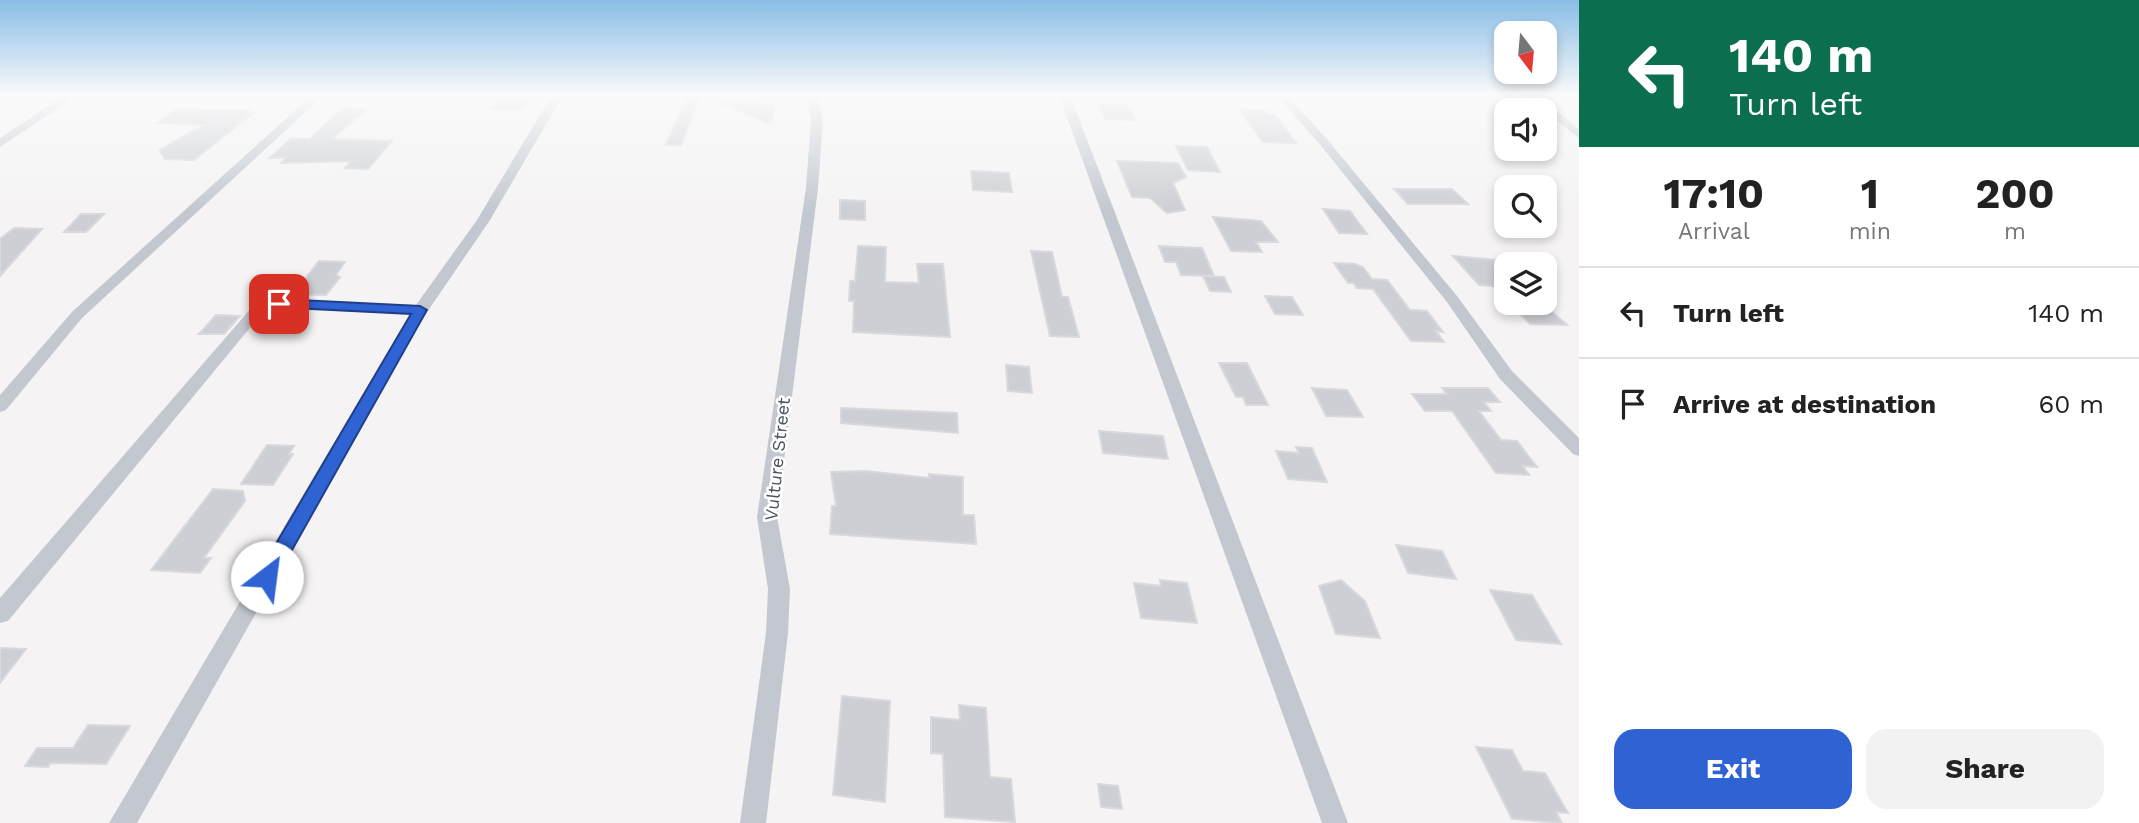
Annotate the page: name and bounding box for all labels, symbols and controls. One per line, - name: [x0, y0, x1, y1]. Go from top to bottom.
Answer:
- north arrow: [1494, 21, 1558, 84]
- map controls: [1494, 21, 1557, 315]
- text: 140 m: [1729, 26, 1873, 84]
- icon: left: [1614, 28, 1705, 119]
- text: Turn left: [1729, 85, 1862, 123]
- button: sound: [1494, 98, 1557, 161]
- text: 17:10: [1663, 169, 1764, 218]
- text: 1: [1861, 169, 1879, 218]
- text: 200: [1975, 169, 2055, 218]
- button: search: [1494, 175, 1557, 238]
- text: Arrival: [1678, 218, 1750, 245]
- text: min: [1849, 218, 1891, 245]
- text: m: [2004, 218, 2026, 245]
- button: layers: [1494, 252, 1557, 315]
- pin: [249, 274, 309, 334]
- icon: arrive: [260, 285, 298, 323]
- icon: left: [1614, 294, 1652, 332]
- text: Turn left: [1673, 298, 1784, 328]
- text: 140 m: [2028, 298, 2104, 328]
- icon: arrive: [1614, 385, 1652, 423]
- text: Arrive at destination: [1673, 389, 1936, 419]
- text: 60 m: [2038, 389, 2104, 419]
- street label: Vulture Street: [760, 396, 794, 522]
- position arrow: [230, 540, 304, 614]
- button: Exit: [1614, 729, 1852, 809]
- button: Share: [1866, 729, 2104, 809]

